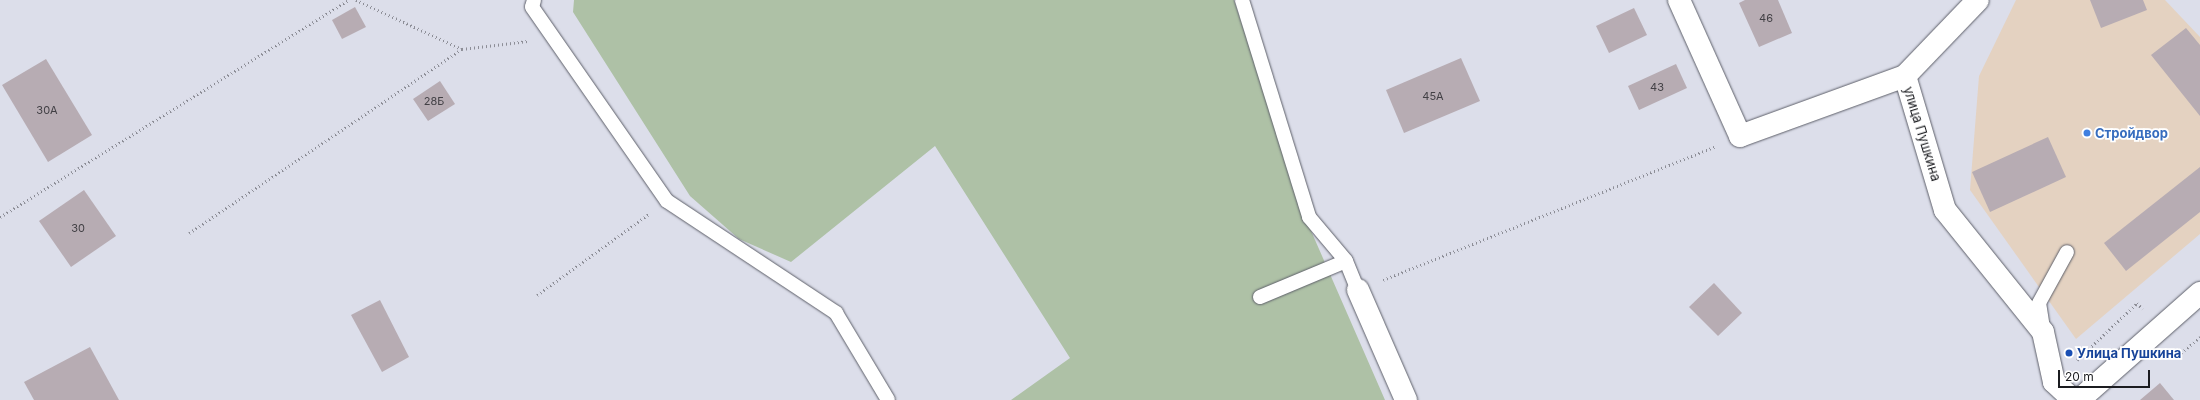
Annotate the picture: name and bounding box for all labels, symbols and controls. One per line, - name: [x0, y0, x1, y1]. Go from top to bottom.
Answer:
- house number: 46: [1759, 11, 1773, 25]
- house number: 43: [1650, 80, 1664, 94]
- street label: улица Пушкина: [1900, 85, 1944, 183]
- house number: 45А: [1422, 89, 1444, 103]
- house number: 28Б: [424, 94, 444, 108]
- house number: 30А: [36, 103, 58, 117]
- place label: Стройдвор: [2095, 125, 2168, 141]
- marker: Стройдвор: [2082, 128, 2092, 138]
- house number: 30: [71, 221, 85, 235]
- place label: Улица Пушкина: [2077, 345, 2181, 361]
- marker: Улица Пушкина: [2064, 348, 2074, 358]
- scale bar: [2060, 362, 2152, 388]
- text: 20 m: [2065, 369, 2094, 384]

